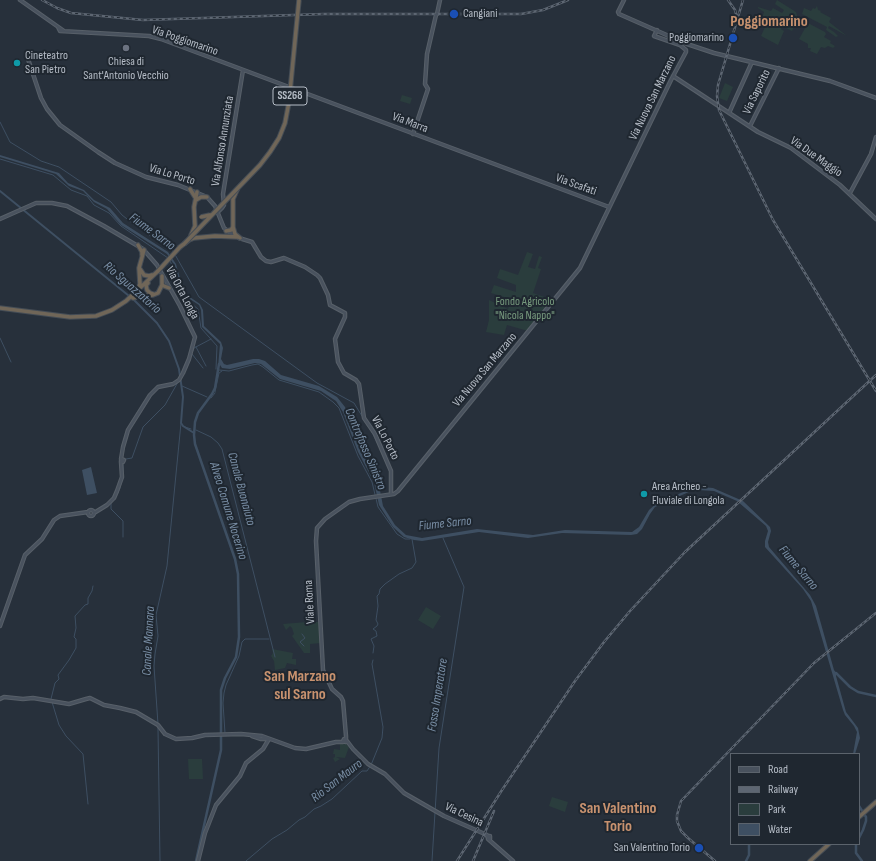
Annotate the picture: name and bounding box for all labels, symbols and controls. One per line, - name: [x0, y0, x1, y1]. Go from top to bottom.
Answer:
- place label: Cangiani: [463, 7, 497, 21]
- marker: Cangiani: [448, 8, 460, 20]
- district label: Poggiomarino: [730, 12, 808, 32]
- street label: Via Poggiomarino: [150, 23, 220, 59]
- place label: Poggiomarino: [669, 31, 724, 45]
- marker: Poggiomarino: [727, 32, 739, 44]
- marker: Chiesa di Sant'Antonio Vecchio: [121, 43, 131, 53]
- place label: Cineteatro San Pietro: [25, 49, 68, 77]
- street label: Via Nuova San Marzano: [626, 53, 680, 143]
- place label: Chiesa di Sant'Antonio Vecchio: [83, 55, 169, 83]
- marker: Cineteatro San Pietro: [12, 58, 22, 68]
- street label: Via Saporito: [740, 67, 774, 117]
- road number: SS268: [273, 87, 307, 105]
- street label: Via Alfonso Annunziata: [209, 95, 237, 187]
- street label: Via Marra: [390, 110, 430, 136]
- street label: Via Due Maggio: [787, 134, 845, 180]
- street label: Via Lo Porto: [147, 161, 197, 189]
- street label: Via Scafati: [554, 171, 598, 199]
- water label: Fiume Sarno: [126, 210, 178, 254]
- water label: Rio Sguazzatorio: [100, 259, 164, 317]
- street label: Via Orta Longa: [162, 264, 202, 322]
- park label: Fondo Agricolo "Nicola Nappo": [495, 295, 555, 323]
- street label: Via Nuova San Marzano: [450, 330, 520, 410]
- water label: Controfosso Sinistro: [341, 406, 389, 492]
- street label: Via Lo Porto: [368, 414, 402, 462]
- water label: Canale Buonaiuto: [224, 451, 258, 527]
- water label: Alveo Comune Nocerino: [206, 460, 250, 562]
- place label: Area Archeo - Fluviale di Longola: [652, 480, 724, 508]
- marker: Area Archeo - Fluviale di Longola: [639, 489, 649, 499]
- water label: Fiume Sarno: [418, 513, 472, 535]
- water label: Fiume Sarno: [775, 543, 821, 593]
- street label: Viale Roma: [302, 580, 318, 624]
- water label: Canale Mannara: [139, 606, 159, 676]
- water label: Fosso Imperatore: [425, 657, 451, 733]
- district label: San Marzano sul Sarno: [264, 667, 336, 705]
- legend: [730, 753, 860, 845]
- water label: Rio San Mauro: [308, 756, 366, 806]
- text: Road: [768, 762, 788, 777]
- text: Railway: [768, 782, 798, 797]
- district label: San Valentino Torio: [579, 799, 657, 837]
- street label: Via Cesina: [442, 800, 486, 830]
- text: Park: [768, 802, 786, 817]
- text: Water: [768, 822, 792, 837]
- place label: San Valentino Torio: [614, 841, 690, 855]
- marker: San Valentino Torio: [693, 842, 705, 854]

